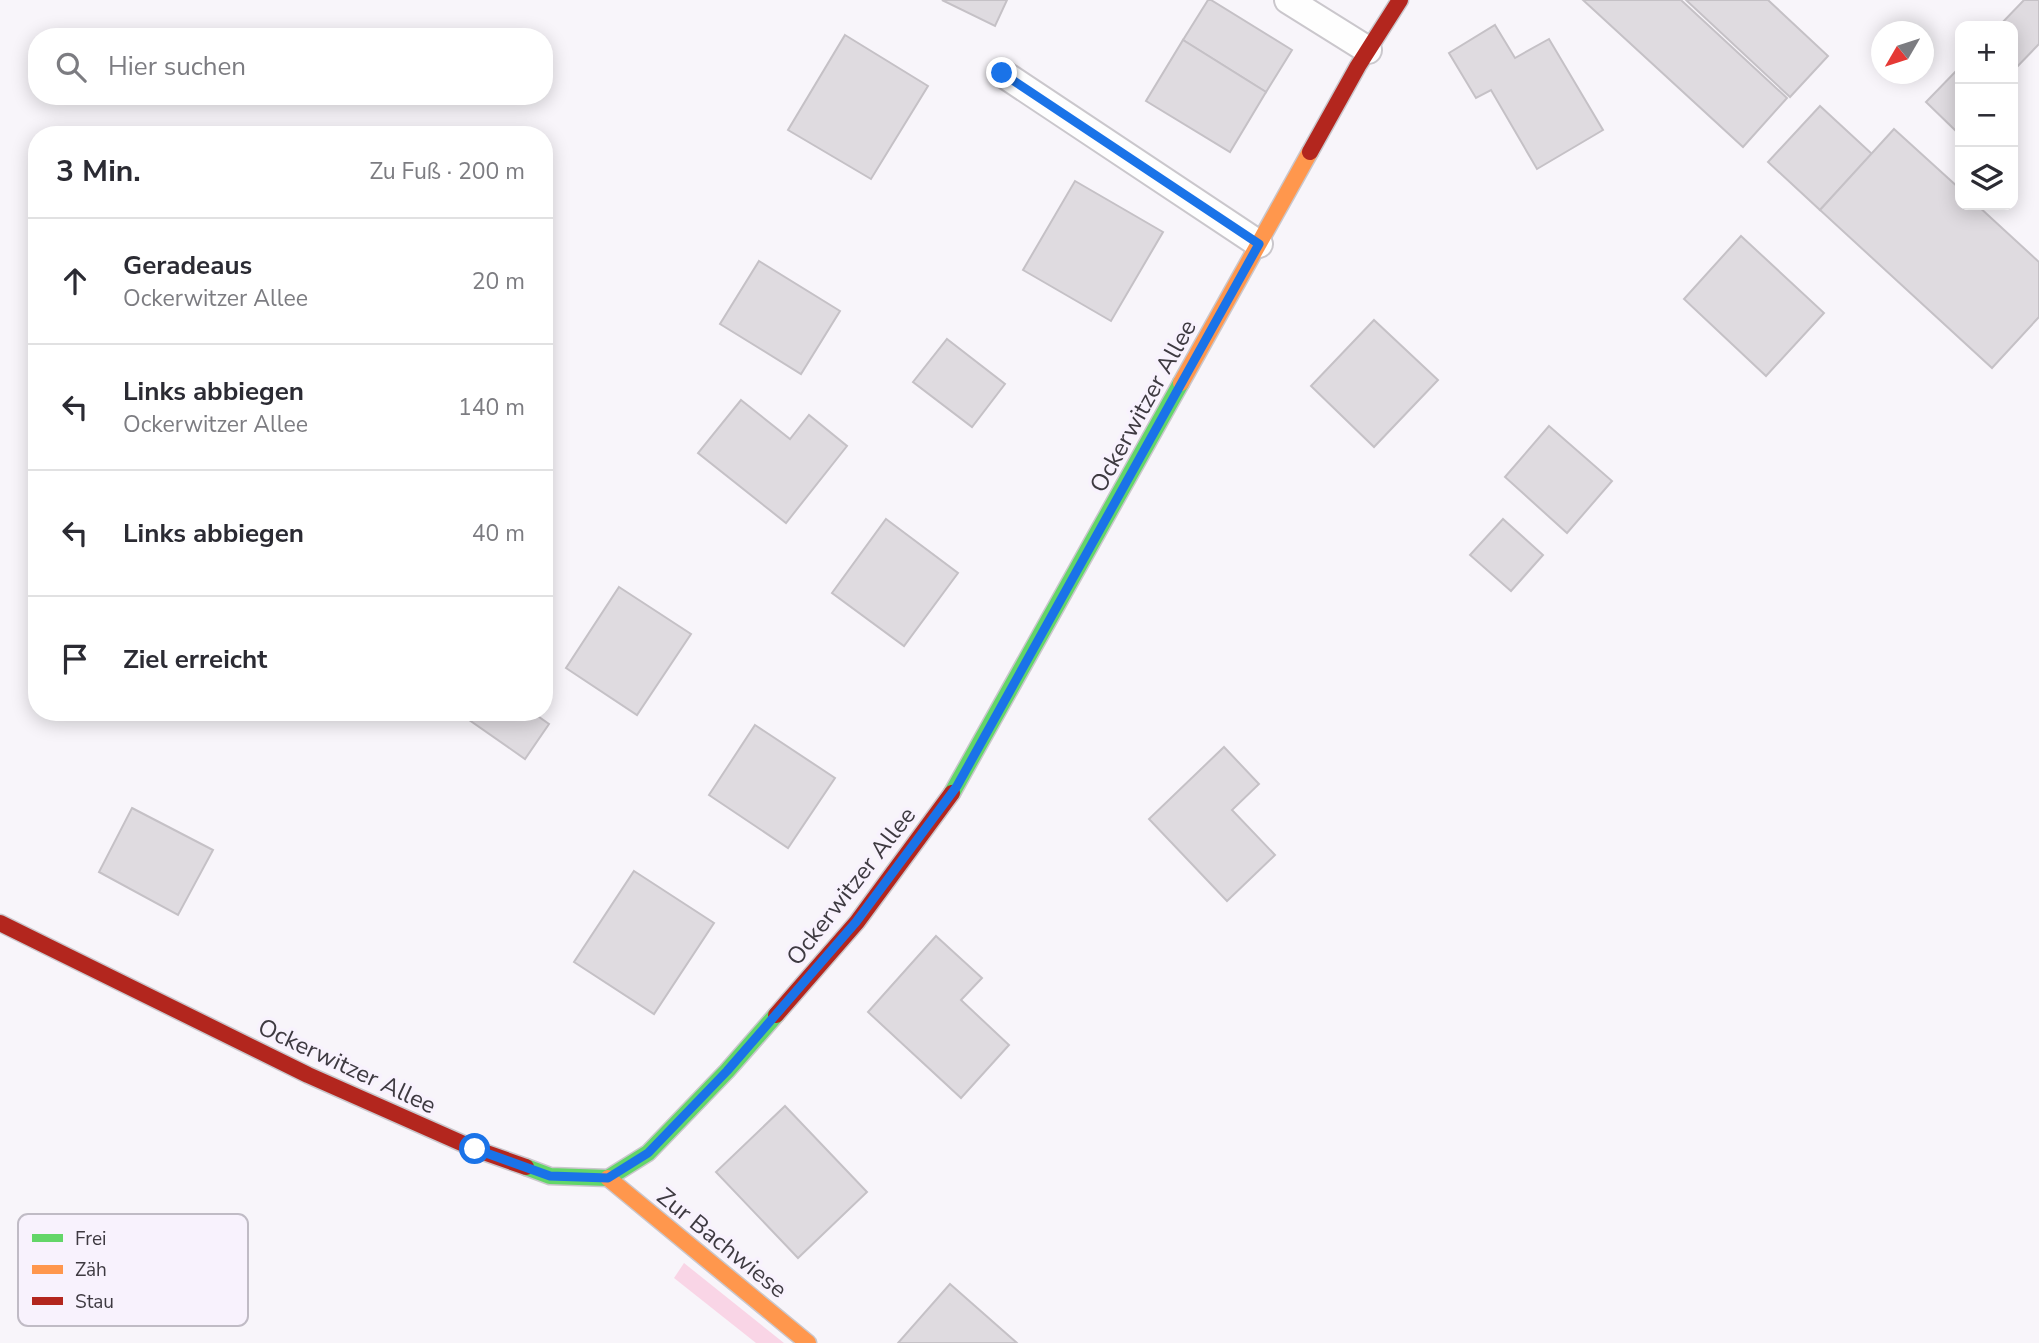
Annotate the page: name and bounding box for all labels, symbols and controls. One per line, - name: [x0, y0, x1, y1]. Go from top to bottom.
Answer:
- north arrow: [1871, 21, 1934, 84]
- map controls: [1955, 21, 2018, 210]
- button: +: [1955, 21, 2018, 84]
- search box: [28, 28, 553, 105]
- icon: search: [52, 48, 90, 86]
- text: Hier suchen: [108, 49, 246, 84]
- route end: [986, 57, 1017, 88]
- button: −: [1955, 84, 2018, 147]
- button: layers: [1955, 147, 2018, 210]
- text: 3 Min.: [56, 151, 141, 192]
- text: Zu Fuß · 200 m: [369, 156, 525, 187]
- text: Geradeaus: [123, 248, 252, 283]
- icon: ahead: [56, 262, 94, 300]
- text: 20 m: [472, 266, 525, 297]
- text: Ockerwitzer Allee: [123, 283, 308, 314]
- street label: Ockerwitzer Allee: [1082, 314, 1204, 498]
- text: Links abbiegen: [123, 374, 304, 409]
- icon: left: [56, 388, 94, 426]
- text: 140 m: [458, 392, 525, 423]
- text: Ockerwitzer Allee: [123, 409, 308, 440]
- icon: left: [56, 514, 94, 552]
- text: Links abbiegen: [123, 516, 304, 551]
- text: 40 m: [472, 518, 525, 549]
- icon: arrive: [56, 640, 94, 678]
- text: Ziel erreicht: [123, 642, 267, 677]
- street label: Ockerwitzer Allee: [779, 800, 923, 972]
- street label: Ockerwitzer Allee: [253, 1011, 441, 1121]
- route start: [459, 1133, 490, 1164]
- street label: Zur Bachwiese: [650, 1181, 794, 1305]
- legend: [18, 1214, 248, 1326]
- text: Frei: [75, 1226, 106, 1252]
- text: Zäh: [75, 1257, 107, 1283]
- text: Stau: [75, 1289, 114, 1315]

